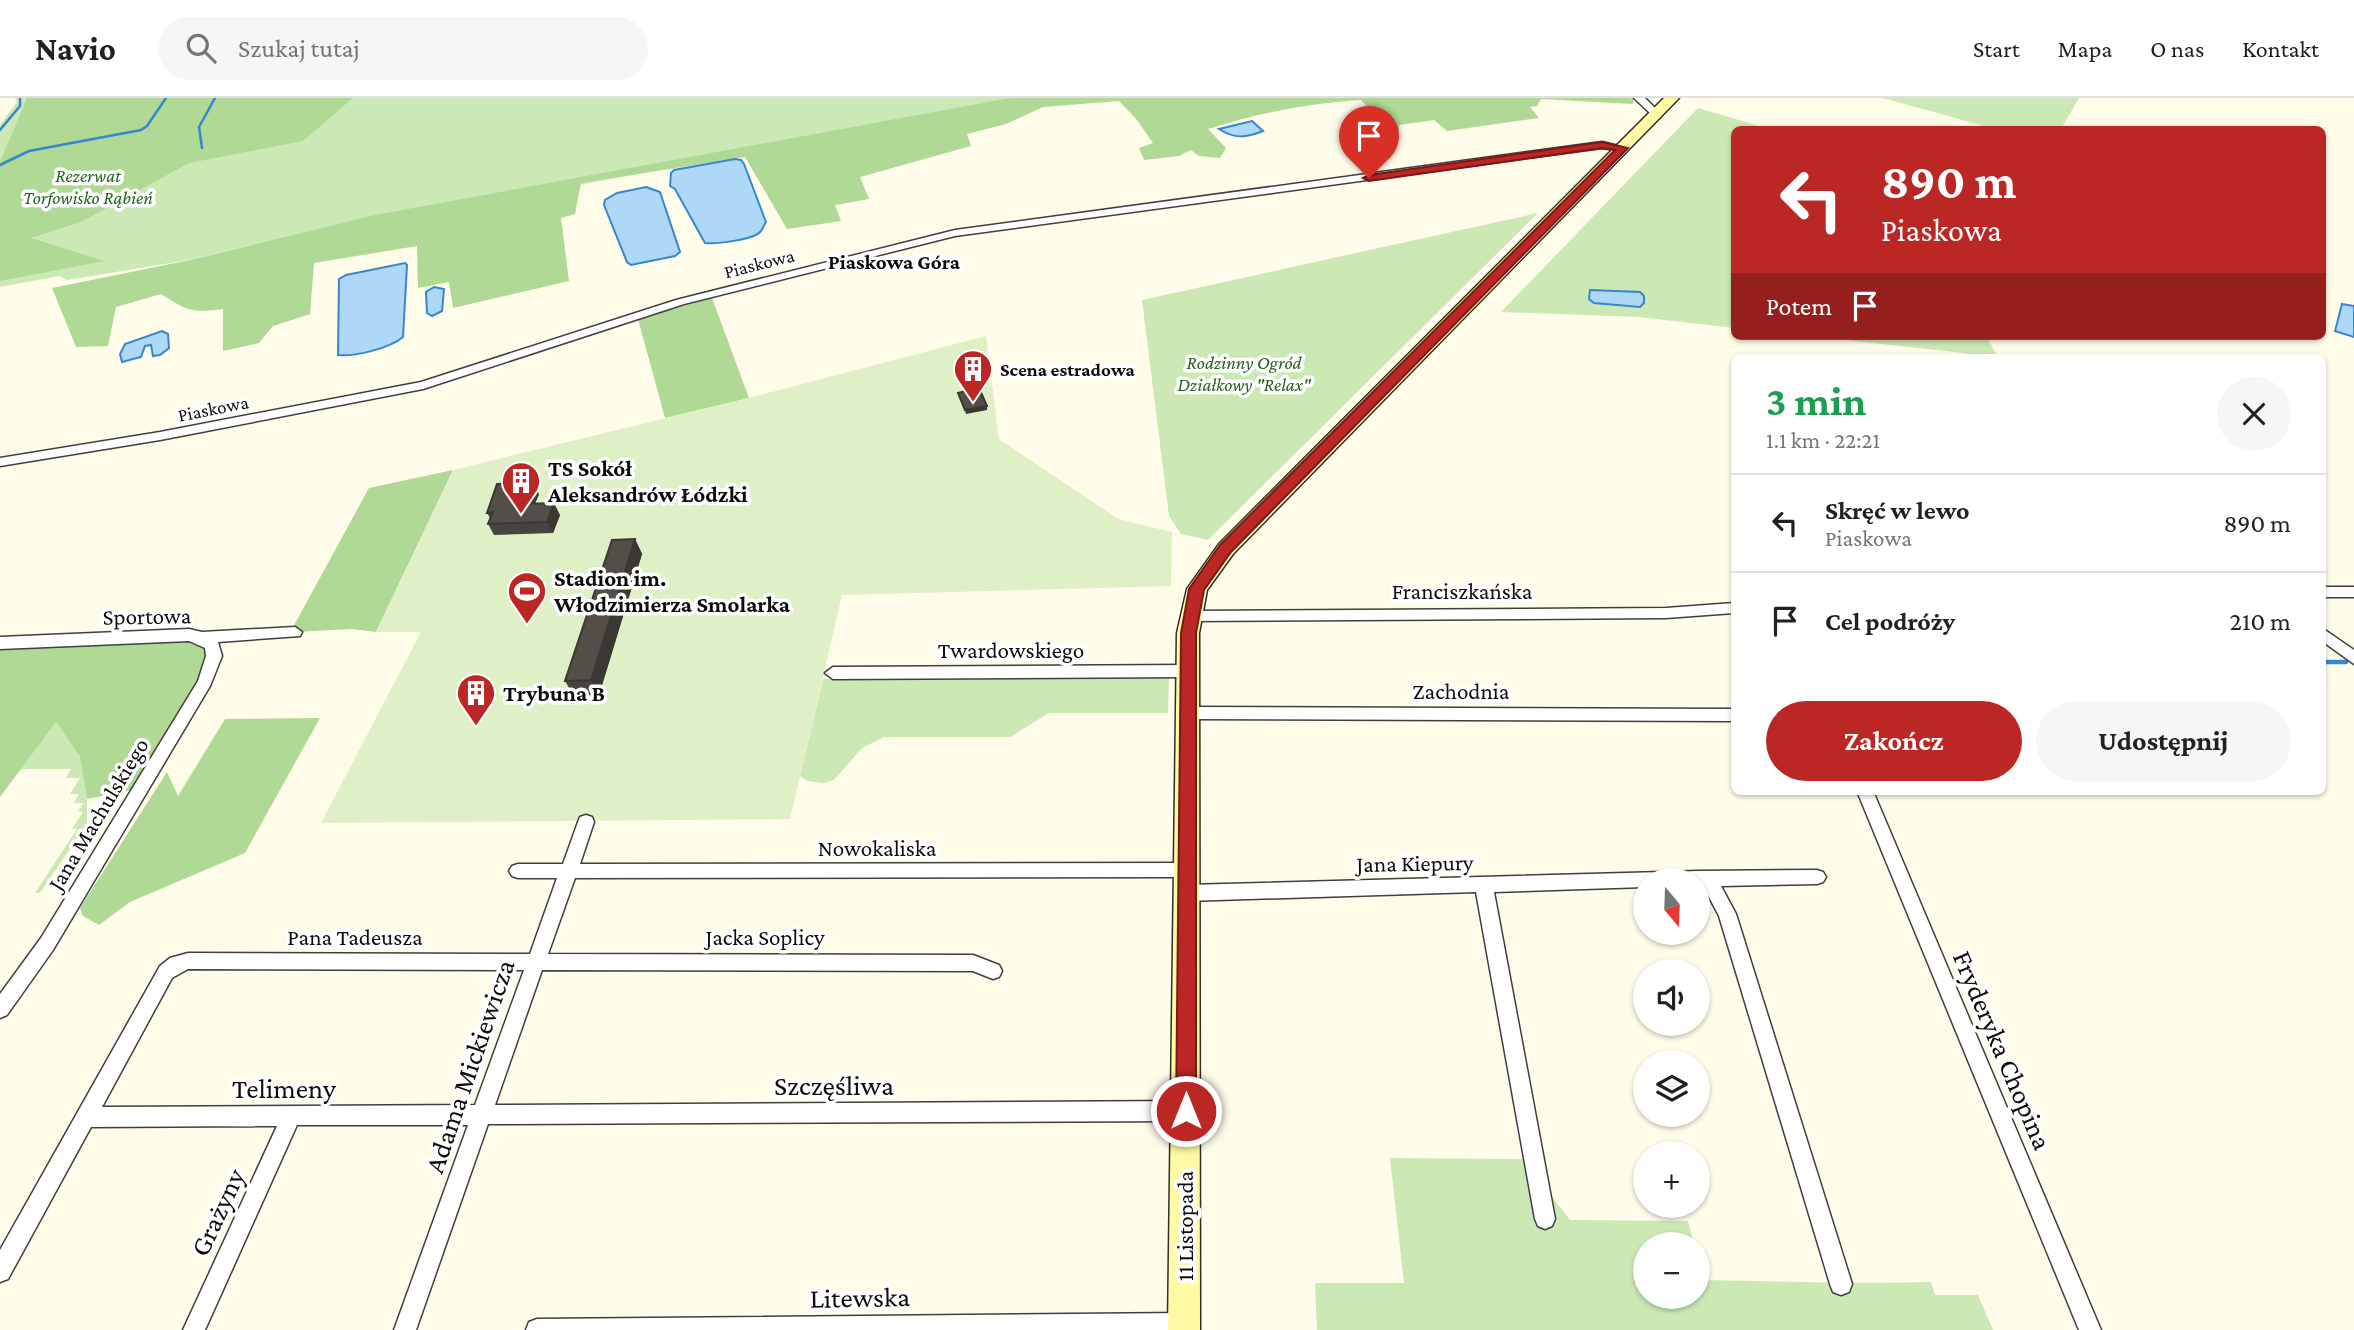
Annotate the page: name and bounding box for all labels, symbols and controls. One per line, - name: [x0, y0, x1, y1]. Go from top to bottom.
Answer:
- search box: [158, 17, 648, 80]
- icon: search: [182, 29, 220, 67]
- text: Navio: [35, 30, 116, 67]
- text: Szukaj tutaj: [238, 34, 360, 63]
- text: Start: [1973, 35, 2020, 62]
- text: Mapa: [2058, 35, 2112, 62]
- text: O nas: [2150, 35, 2204, 62]
- text: Kontakt: [2242, 35, 2319, 62]
- pin: [1339, 106, 1399, 178]
- icon: arrive: [1350, 117, 1388, 155]
- icon: left: [1766, 154, 1857, 245]
- text: 890 m: [1881, 154, 2016, 209]
- park label: Rezerwat Torfowisko Rąbień: [23, 165, 153, 208]
- text: Piaskowa: [1881, 212, 2002, 248]
- street label: Piaskowa: [722, 245, 797, 282]
- district label: Piaskowa Góra: [828, 250, 961, 274]
- icon: arrive: [1846, 287, 1884, 325]
- text: Potem: [1766, 292, 1832, 321]
- building icon: Scena estradowa: [952, 348, 994, 403]
- park label: Rodzinny Ogród Działkowy "Relax": [1177, 352, 1312, 395]
- place label: Scena estradowa: [1000, 359, 1136, 380]
- text: 3 min: [1766, 377, 1866, 424]
- button: close: [2217, 377, 2291, 451]
- street label: Piaskowa: [176, 391, 251, 426]
- text: 1.1 km · 22:21: [1766, 427, 1880, 453]
- place label: TS Sokół Aleksandrów Łódzki: [547, 455, 748, 507]
- building icon: TS Sokół Aleksandrów Łódzki: [500, 460, 542, 515]
- text: Skręć w lewo: [1825, 496, 1970, 525]
- icon: left: [1766, 504, 1804, 542]
- text: 890 m: [2224, 509, 2291, 538]
- text: Piaskowa: [1825, 525, 1912, 551]
- place label: Stadion im. Włodzimierza Smolarka: [553, 565, 791, 617]
- sports icon: Stadion im. Włodzimierza Smolarka: [506, 570, 548, 625]
- street label: Franciszkańska: [1392, 578, 1533, 604]
- street label: Sportowa: [102, 602, 192, 630]
- icon: arrive: [1766, 602, 1804, 640]
- text: Cel podróży: [1825, 607, 1955, 636]
- text: 210 m: [2230, 607, 2291, 636]
- street label: Twardowskiego: [938, 637, 1084, 663]
- building icon: Trybuna B: [455, 672, 497, 727]
- street label: Zachodnia: [1413, 678, 1510, 704]
- place label: Trybuna B: [503, 680, 605, 706]
- button: Zakończ: [1766, 701, 2022, 781]
- button: Udostępnij: [2036, 701, 2291, 781]
- street label: Jana Machulskiego: [41, 733, 154, 897]
- street label: Nowokaliska: [818, 835, 937, 861]
- street label: Jana Kiepury: [1354, 849, 1474, 877]
- north arrow: [1633, 868, 1710, 945]
- map controls: [1633, 868, 1710, 1309]
- street label: Pana Tadeusza: [287, 924, 423, 950]
- street label: Jacka Soplicy: [703, 924, 825, 950]
- street label: Fryderyka Chopina: [1947, 946, 2058, 1154]
- street label: Adama Mickiewicza: [418, 955, 521, 1177]
- button: sound: [1633, 959, 1710, 1036]
- button: layers: [1633, 1050, 1710, 1127]
- street label: Szczęśliwa: [774, 1070, 894, 1101]
- street label: Telimeny: [232, 1073, 337, 1104]
- position arrow: [1149, 1074, 1223, 1148]
- button: +: [1633, 1141, 1710, 1218]
- street label: Grażyny: [184, 1163, 252, 1261]
- street label: 11 Listopada: [1172, 1170, 1198, 1281]
- button: −: [1633, 1232, 1710, 1309]
- street label: Litewska: [810, 1281, 910, 1314]

